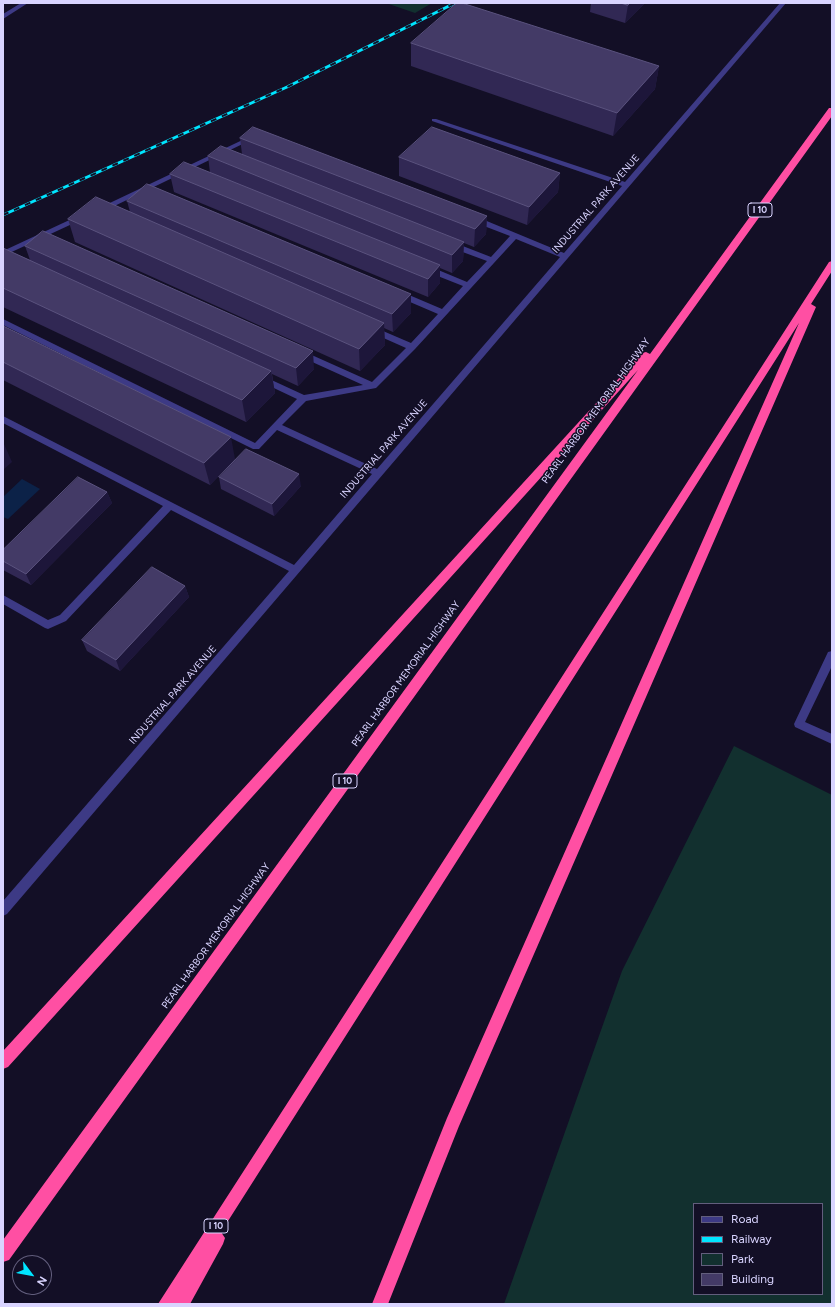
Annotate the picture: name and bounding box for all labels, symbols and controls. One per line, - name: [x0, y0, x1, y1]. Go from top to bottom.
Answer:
- street label: INDUSTRIAL PARK AVENUE: [550, 152, 642, 256]
- road number: I 10: [748, 203, 772, 217]
- street label: PEARL HARBOR MEMORIAL HIGHWAY: [539, 336, 653, 486]
- street label: INDUSTRIAL PARK AVENUE: [338, 397, 430, 501]
- street label: PEARL HARBOR MEMORIAL HIGHWAY: [349, 599, 463, 749]
- street label: INDUSTRIAL PARK AVENUE: [127, 643, 219, 747]
- road number: I 10: [333, 774, 357, 788]
- street label: PEARL HARBOR MEMORIAL HIGHWAY: [159, 861, 273, 1011]
- legend: [693, 1203, 823, 1295]
- text: Road: [731, 1212, 759, 1226]
- road number: I 10: [204, 1219, 228, 1233]
- text: Railway: [731, 1232, 772, 1246]
- text: Park: [731, 1252, 754, 1266]
- north arrow: [12, 1255, 52, 1295]
- text: Building: [731, 1272, 774, 1286]
- text: N: [34, 1274, 50, 1288]

